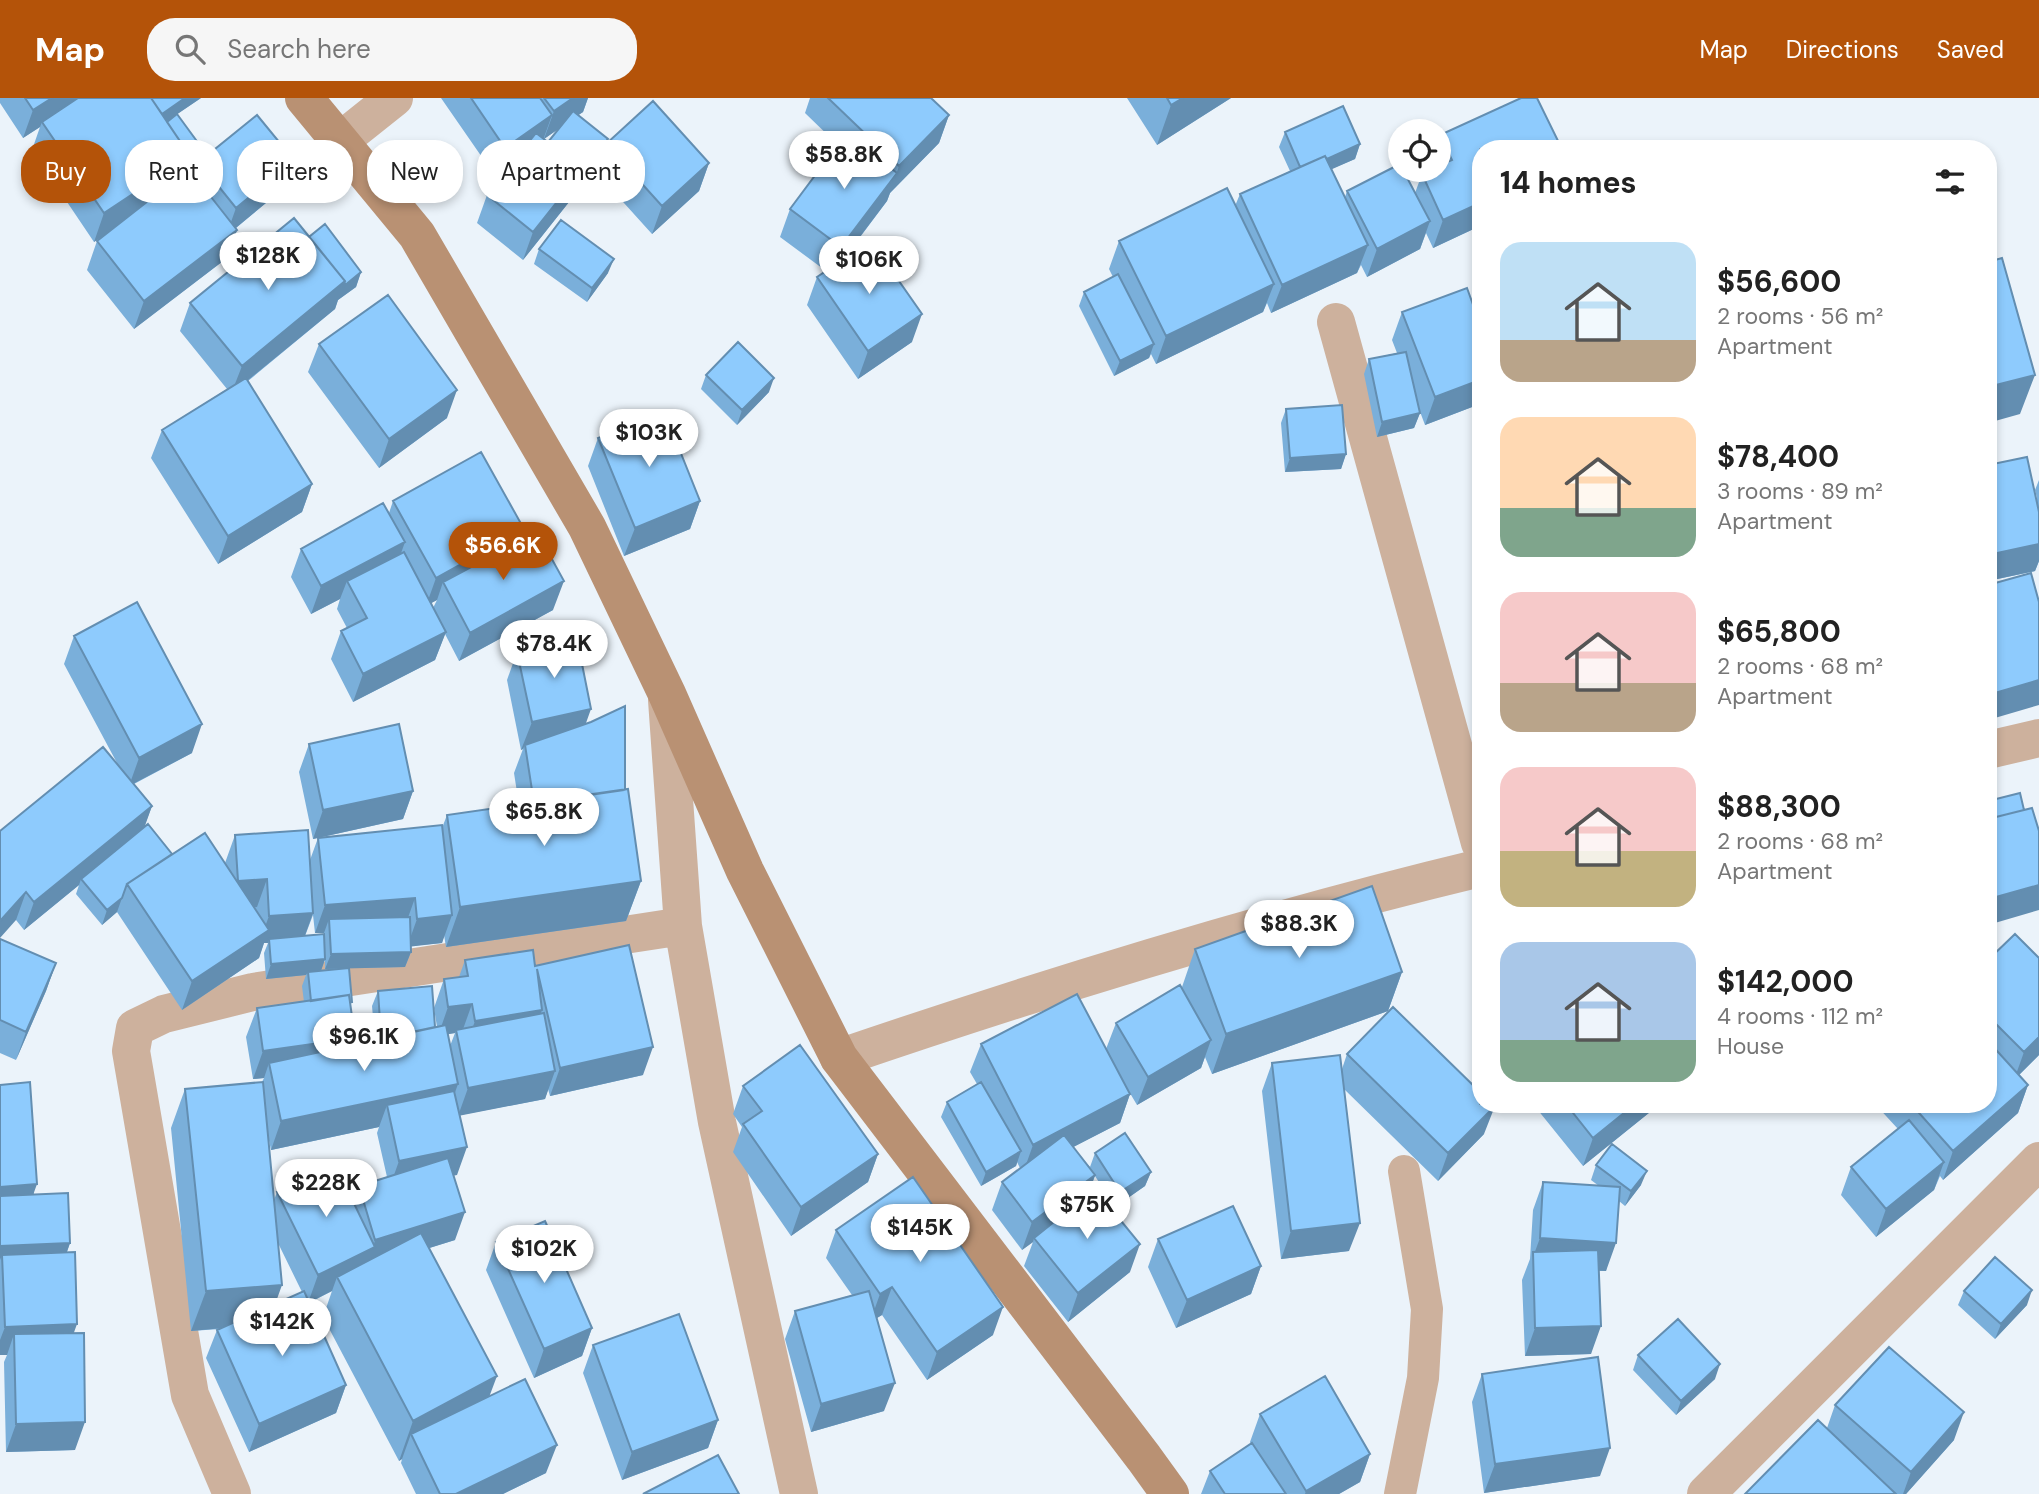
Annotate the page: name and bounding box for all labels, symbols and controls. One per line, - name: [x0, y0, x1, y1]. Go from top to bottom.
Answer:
- search box: [147, 18, 637, 81]
- text: Map: [35, 28, 105, 71]
- icon: search: [171, 30, 209, 68]
- text: Search here: [227, 32, 371, 66]
- text: Map: [1700, 34, 1748, 65]
- text: Directions: [1786, 34, 1899, 65]
- text: Saved: [1937, 34, 2004, 65]
- map controls: [1388, 119, 1451, 182]
- button: locate: [1388, 119, 1451, 182]
- pin: $58.8K: [787, 132, 901, 191]
- text: $58.8K: [805, 139, 883, 169]
- chip: Buy: [21, 140, 111, 203]
- chip: Rent: [125, 140, 223, 203]
- chip: Filters: [237, 140, 353, 203]
- chip: New: [367, 140, 463, 203]
- chip: Apartment: [477, 140, 645, 203]
- text: 14 homes: [1500, 163, 1637, 202]
- icon: filters: [1931, 163, 1969, 201]
- pin: $128K: [219, 232, 317, 292]
- pin: $106K: [820, 236, 918, 296]
- text: $128K: [236, 240, 300, 270]
- text: $106K: [835, 244, 903, 274]
- text: $56,600: [1717, 262, 1841, 301]
- icon: home: [1556, 270, 1640, 354]
- text: 2 rooms · 56 m²: [1717, 301, 1883, 331]
- text: Apartment: [1717, 331, 1832, 361]
- pin: $103K: [600, 410, 698, 469]
- text: $103K: [615, 417, 683, 447]
- text: $78,400: [1717, 437, 1839, 476]
- icon: home: [1556, 445, 1640, 529]
- text: 3 rooms · 89 m²: [1717, 476, 1883, 506]
- text: Apartment: [1717, 506, 1832, 536]
- pin: $56.6K: [446, 522, 560, 582]
- text: $56.6K: [465, 530, 541, 560]
- text: $65,800: [1717, 612, 1841, 651]
- pin: $78.4K: [497, 620, 611, 680]
- icon: home: [1556, 620, 1640, 704]
- text: $78.4K: [516, 628, 592, 658]
- text: 2 rooms · 68 m²: [1717, 651, 1883, 681]
- text: Apartment: [1717, 681, 1832, 711]
- text: $88,300: [1717, 787, 1841, 826]
- pin: $65.8K: [487, 788, 601, 848]
- icon: home: [1556, 795, 1640, 879]
- text: $65.8K: [505, 796, 583, 826]
- text: 2 rooms · 68 m²: [1717, 826, 1883, 856]
- text: Apartment: [1717, 856, 1832, 886]
- pin: $88.3K: [1242, 900, 1356, 960]
- text: $88.3K: [1260, 908, 1338, 938]
- text: $142,000: [1717, 962, 1854, 1001]
- icon: home: [1556, 970, 1640, 1054]
- text: 4 rooms · 112 m²: [1717, 1001, 1883, 1031]
- pin: $96.1K: [307, 1014, 421, 1073]
- text: $96.1K: [329, 1021, 399, 1051]
- text: House: [1717, 1031, 1784, 1061]
- pin: $228K: [277, 1160, 375, 1219]
- text: $228K: [291, 1167, 361, 1197]
- pin: $75K: [1046, 1182, 1128, 1241]
- text: $75K: [1059, 1189, 1115, 1219]
- pin: $145K: [871, 1204, 969, 1264]
- text: $145K: [887, 1212, 953, 1242]
- pin: $102K: [495, 1226, 593, 1285]
- text: $102K: [511, 1233, 577, 1263]
- pin: $142K: [233, 1298, 331, 1358]
- text: $142K: [249, 1306, 315, 1336]

